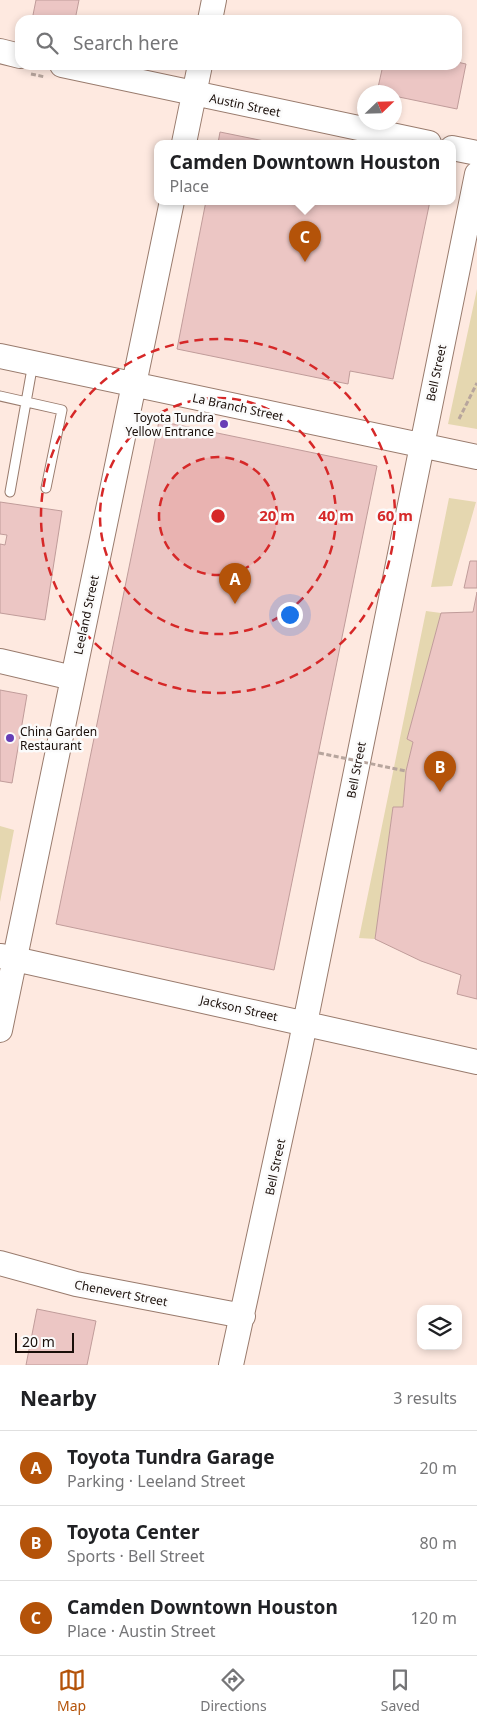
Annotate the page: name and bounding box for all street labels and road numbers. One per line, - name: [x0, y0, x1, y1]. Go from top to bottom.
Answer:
- street label: Austin Street: [208, 89, 283, 121]
- street label: Bell Street: [422, 343, 450, 403]
- street label: La Branch Street: [191, 389, 286, 425]
- street label: Leeland Street: [69, 573, 103, 656]
- street label: Bell Street: [342, 740, 370, 800]
- street label: Jackson Street: [198, 991, 280, 1025]
- street label: Bell Street: [261, 1137, 289, 1197]
- street label: Chenevert Street: [73, 1276, 170, 1310]

